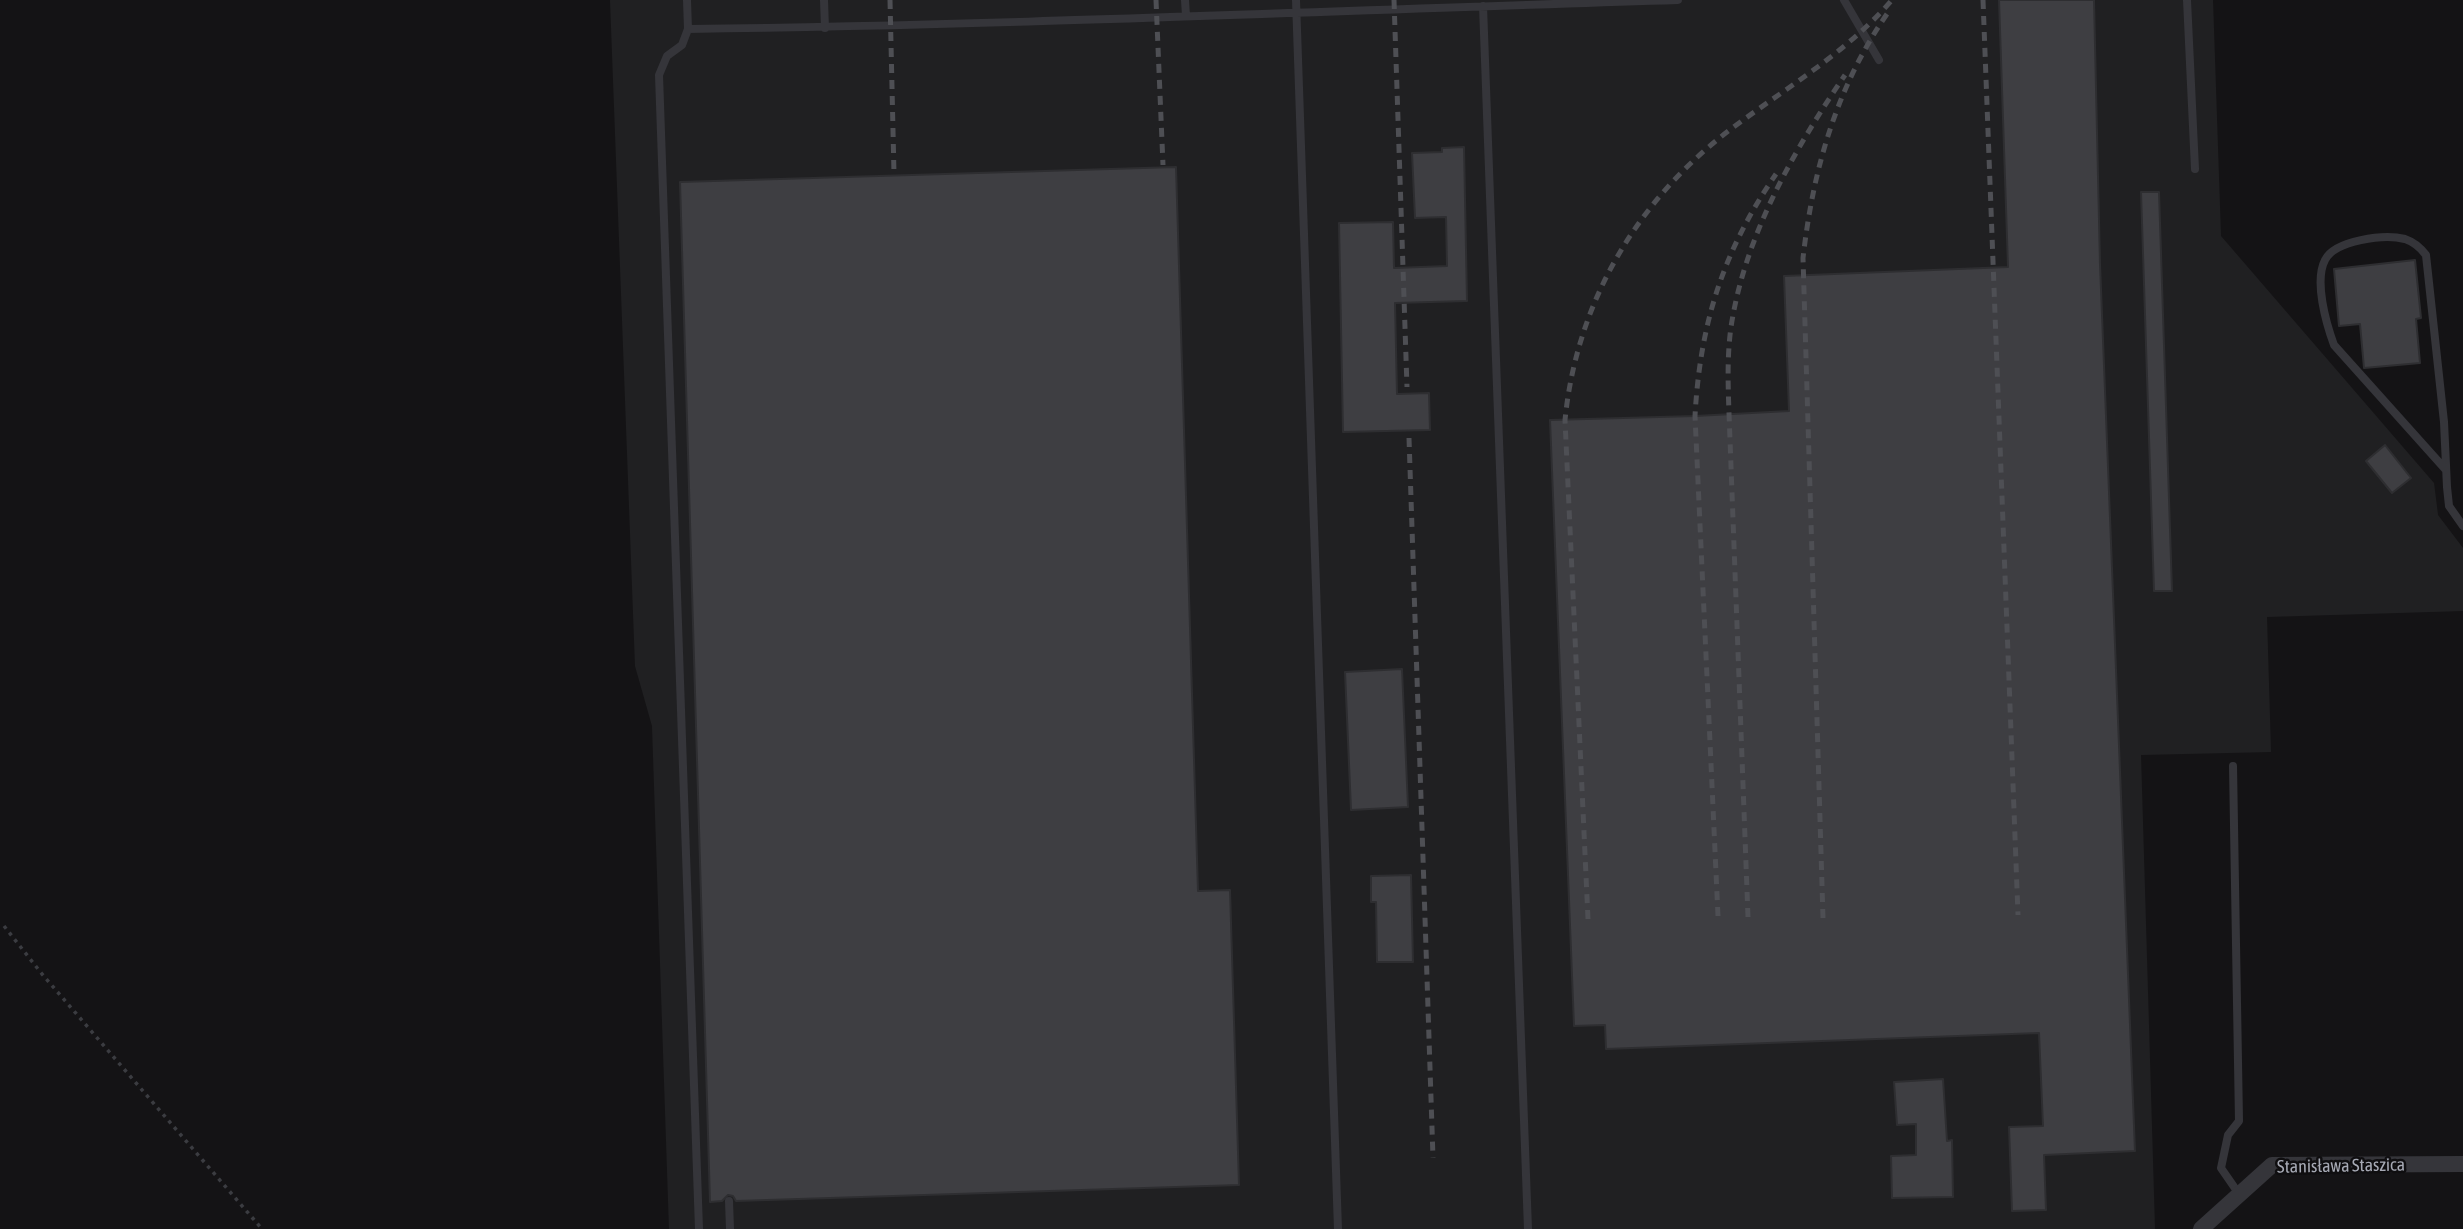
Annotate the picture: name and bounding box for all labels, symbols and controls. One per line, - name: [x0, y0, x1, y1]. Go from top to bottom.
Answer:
- street label: Stanisława Staszica: [2277, 1154, 2405, 1178]

